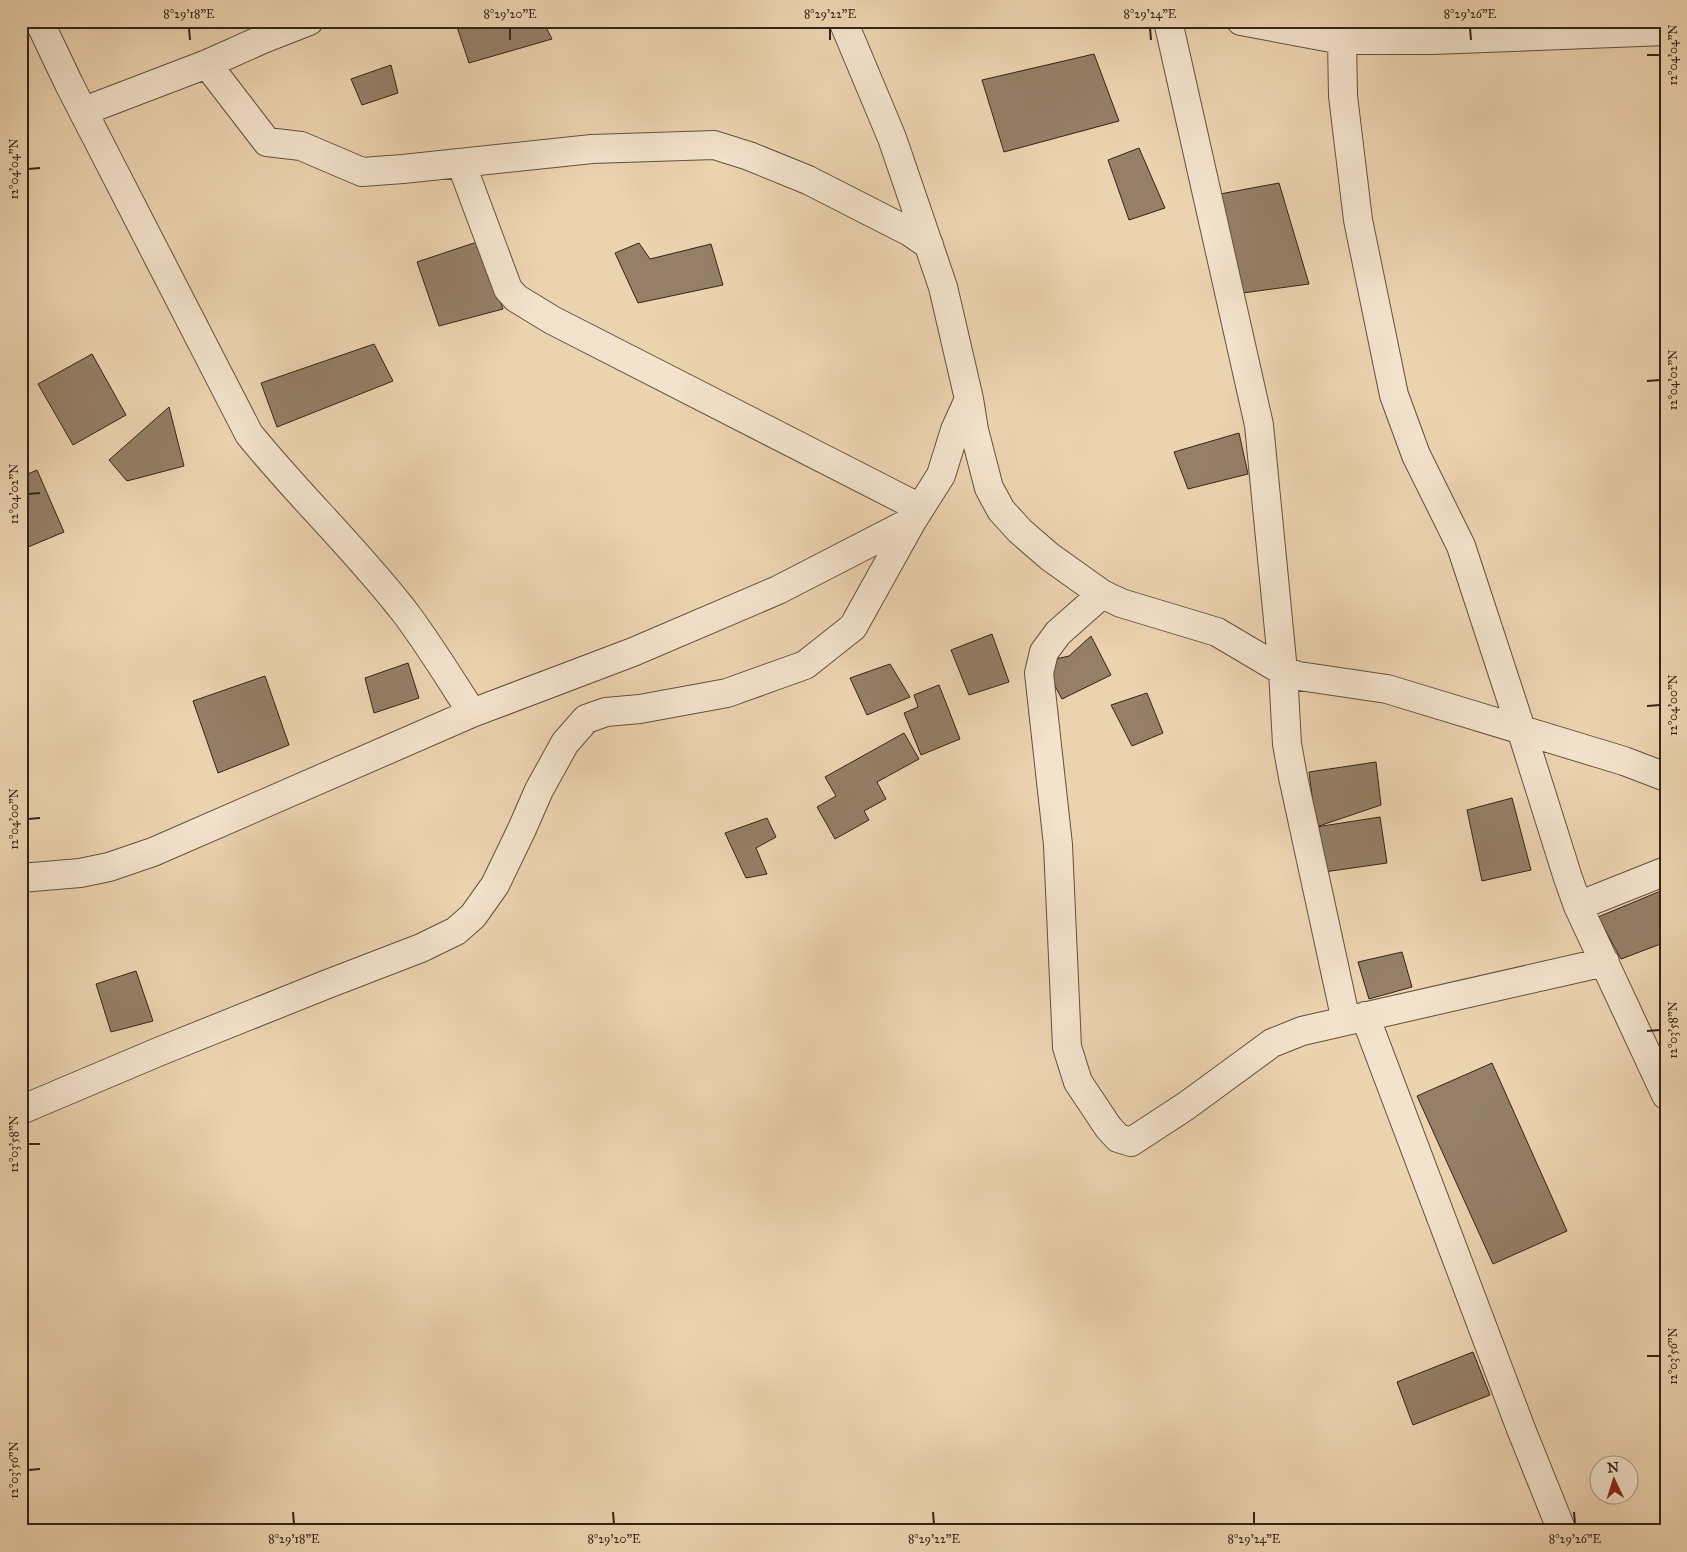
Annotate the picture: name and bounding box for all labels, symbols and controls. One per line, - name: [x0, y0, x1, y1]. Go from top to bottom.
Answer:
- text: 8°29'18"E: [163, 7, 215, 21]
- text: 8°29'20"E: [483, 7, 537, 21]
- text: 8°29'22"E: [804, 7, 856, 21]
- text: 8°29'24"E: [1124, 7, 1177, 21]
- text: 8°29'26"E: [1444, 7, 1497, 21]
- text: 12°04'04"N: [1666, 24, 1680, 86]
- text: 12°04'04"N: [7, 138, 21, 200]
- text: 12°04'02"N: [1666, 350, 1680, 410]
- text: 12°04'02"N: [7, 464, 21, 524]
- text: 12°04'00"N: [1666, 674, 1680, 736]
- text: 12°04'00"N: [7, 788, 21, 850]
- text: 12°03'58"N: [1666, 1001, 1680, 1059]
- text: 12°03'58"N: [7, 1115, 21, 1173]
- text: 12°03'56"N: [1666, 1327, 1680, 1385]
- text: 12°03'56"N: [7, 1441, 21, 1499]
- north arrow: [1590, 1454, 1640, 1504]
- text: N: [1607, 1459, 1620, 1476]
- text: 8°29'18"E: [268, 1532, 320, 1546]
- text: 8°29'20"E: [587, 1532, 641, 1546]
- text: 8°29'22"E: [908, 1532, 960, 1546]
- text: 8°29'24"E: [1228, 1532, 1281, 1546]
- text: 8°29'26"E: [1549, 1532, 1602, 1546]

